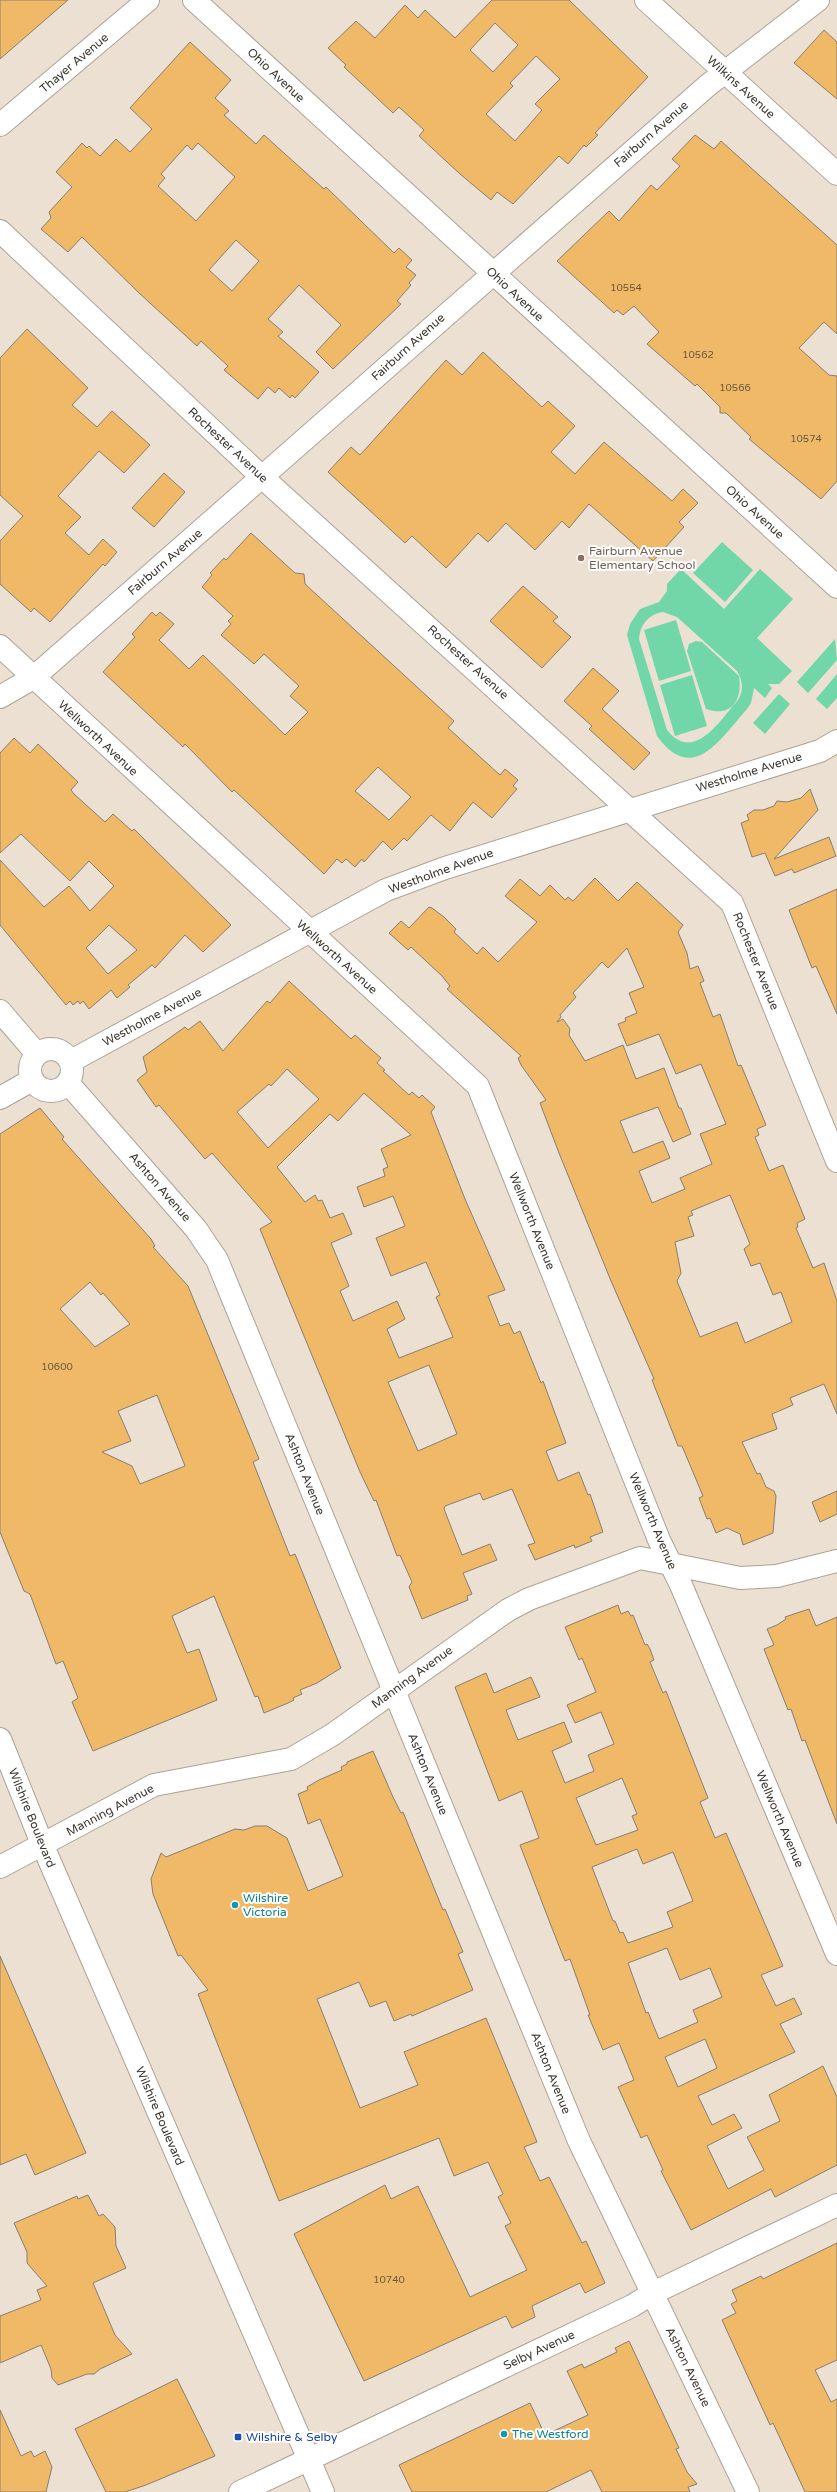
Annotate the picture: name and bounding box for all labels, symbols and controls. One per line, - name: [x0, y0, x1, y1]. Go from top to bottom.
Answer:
- street label: Thayer Avenue: [37, 30, 111, 96]
- street label: Ohio Avenue: [244, 45, 308, 105]
- street label: Wilkins Avenue: [704, 53, 778, 121]
- street label: Fairburn Avenue: [611, 98, 691, 170]
- street label: Ohio Avenue: [483, 264, 547, 324]
- house number: 10554: [610, 282, 642, 294]
- street label: Fairburn Avenue: [369, 310, 448, 384]
- house number: 10562: [682, 349, 714, 361]
- house number: 10566: [719, 382, 751, 394]
- street label: Rochester Avenue: [185, 404, 271, 486]
- house number: 10574: [790, 433, 822, 445]
- street label: Ohio Avenue: [723, 482, 787, 542]
- street label: Fairburn Avenue: [125, 526, 205, 598]
- place label: Fairburn Avenue Elementary School: [589, 544, 696, 572]
- marker: Fairburn Avenue Elementary School: [576, 553, 586, 563]
- street label: Rochester Avenue: [425, 622, 511, 702]
- street label: Wellworth Avenue: [55, 698, 141, 779]
- street label: Westholme Avenue: [694, 749, 804, 795]
- street label: Westholme Avenue: [387, 846, 495, 896]
- street label: Rochester Avenue: [730, 910, 782, 1012]
- street label: Wellworth Avenue: [294, 917, 380, 997]
- street label: Westholme Avenue: [100, 985, 204, 1049]
- street label: Ashton Avenue: [126, 1150, 194, 1225]
- street label: Wellworth Avenue: [506, 1170, 558, 1272]
- house number: 10600: [41, 1361, 73, 1373]
- street label: Ashton Avenue: [282, 1431, 328, 1517]
- street label: Wellworth Avenue: [626, 1471, 680, 1572]
- street label: Manning Avenue: [369, 1643, 455, 1711]
- street label: Ashton Avenue: [405, 1731, 451, 1817]
- street label: Wilshire Boulevard: [6, 1766, 58, 1870]
- street label: Wellworth Avenue: [753, 1769, 807, 1870]
- street label: Manning Avenue: [64, 1781, 156, 1839]
- place label: Wilshire Victoria: [243, 1891, 288, 1919]
- marker: Wilshire Victoria: [230, 1900, 240, 1910]
- street label: Ashton Avenue: [528, 2030, 574, 2116]
- street label: Wilshire Boulevard: [133, 2064, 187, 2168]
- house number: 10740: [373, 2274, 405, 2286]
- street label: Ashton Avenue: [663, 2325, 713, 2409]
- street label: Selby Avenue: [501, 2327, 577, 2373]
- place label: The Westford: [512, 2427, 589, 2441]
- marker: The Westford: [499, 2429, 509, 2439]
- place label: Wilshire & Selby: [246, 2430, 338, 2444]
- marker: Wilshire & Selby: [233, 2432, 243, 2442]

